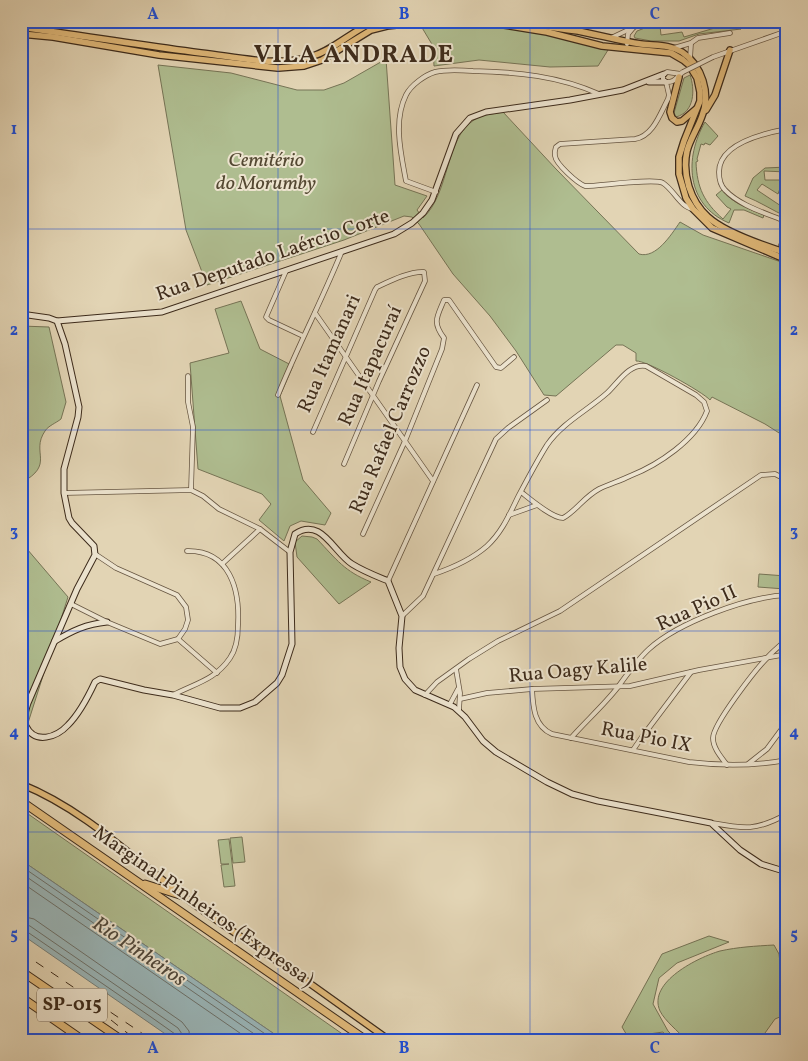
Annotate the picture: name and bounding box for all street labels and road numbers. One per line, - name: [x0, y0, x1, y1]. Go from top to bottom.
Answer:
- street label: Rua Deputado Laércio Corte: [152, 203, 394, 309]
- street label: Rua Itamanari: [291, 290, 369, 418]
- street label: Rua Itapacuraí: [332, 301, 410, 431]
- street label: Rua Rafael Carrozzo: [343, 342, 439, 518]
- street label: Rua Pio II: [652, 579, 742, 639]
- street label: Rua Oagy Kalile: [508, 651, 648, 691]
- street label: Rua Pio IX: [598, 716, 694, 760]
- street label: Marginal Pinheiros (Expressa): [87, 820, 319, 994]
- road number: SP-015: [37, 988, 107, 1022]

